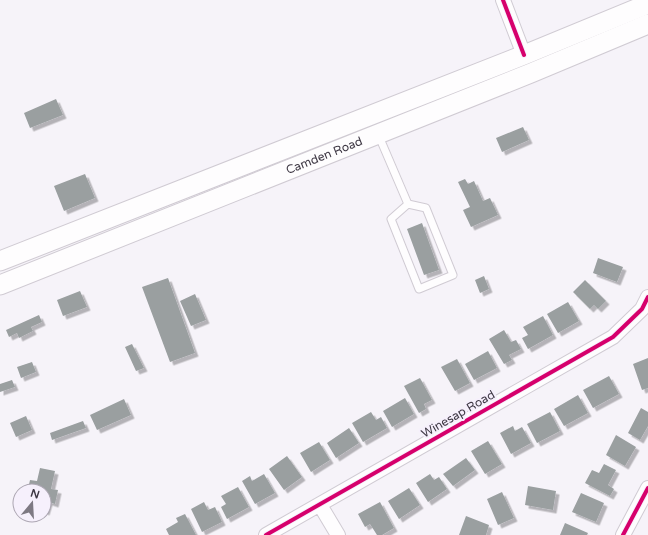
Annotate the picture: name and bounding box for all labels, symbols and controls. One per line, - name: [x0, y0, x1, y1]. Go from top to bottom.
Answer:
- street label: Camden Road: [284, 134, 364, 177]
- street label: Winesap Road: [419, 387, 497, 441]
- north arrow: [12, 483, 52, 523]
- text: N: [29, 486, 41, 502]

